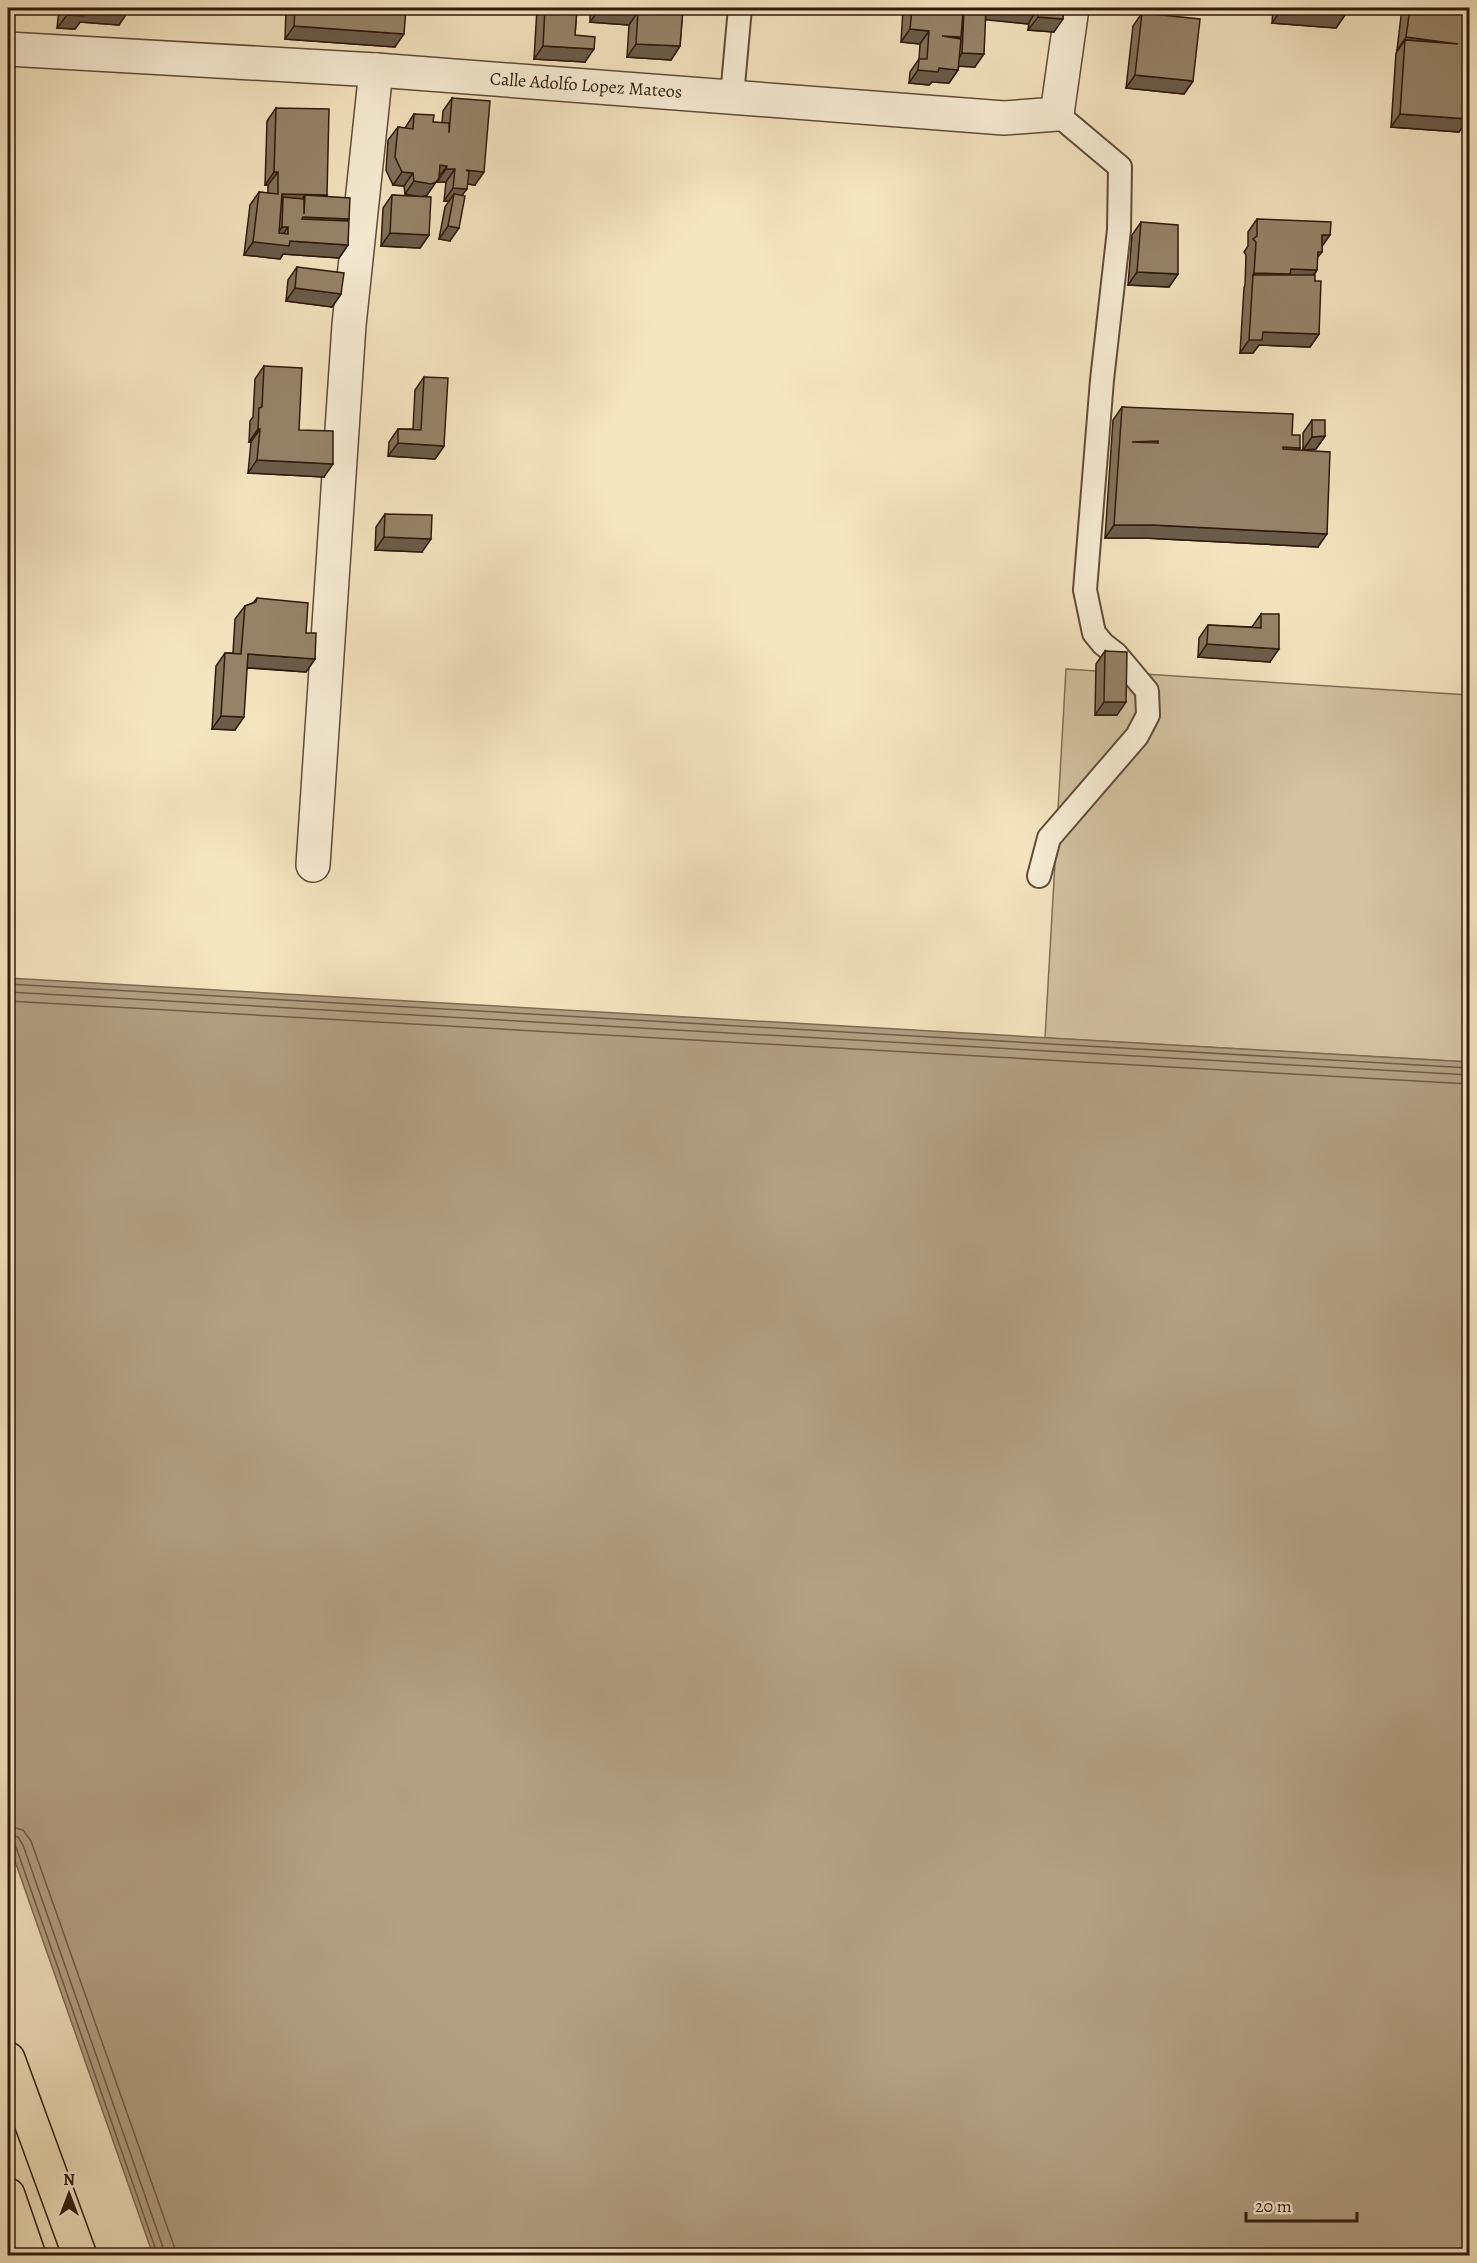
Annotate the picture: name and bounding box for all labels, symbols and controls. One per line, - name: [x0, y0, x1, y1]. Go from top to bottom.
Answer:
- street label: Calle Adolfo Lopez Mateos: [489, 66, 683, 104]
- north arrow: [39, 2164, 99, 2224]
- text: N: [63, 2169, 75, 2191]
- scale bar: [1246, 2185, 1357, 2223]
- text: 20 m: [1255, 2194, 1292, 2218]

